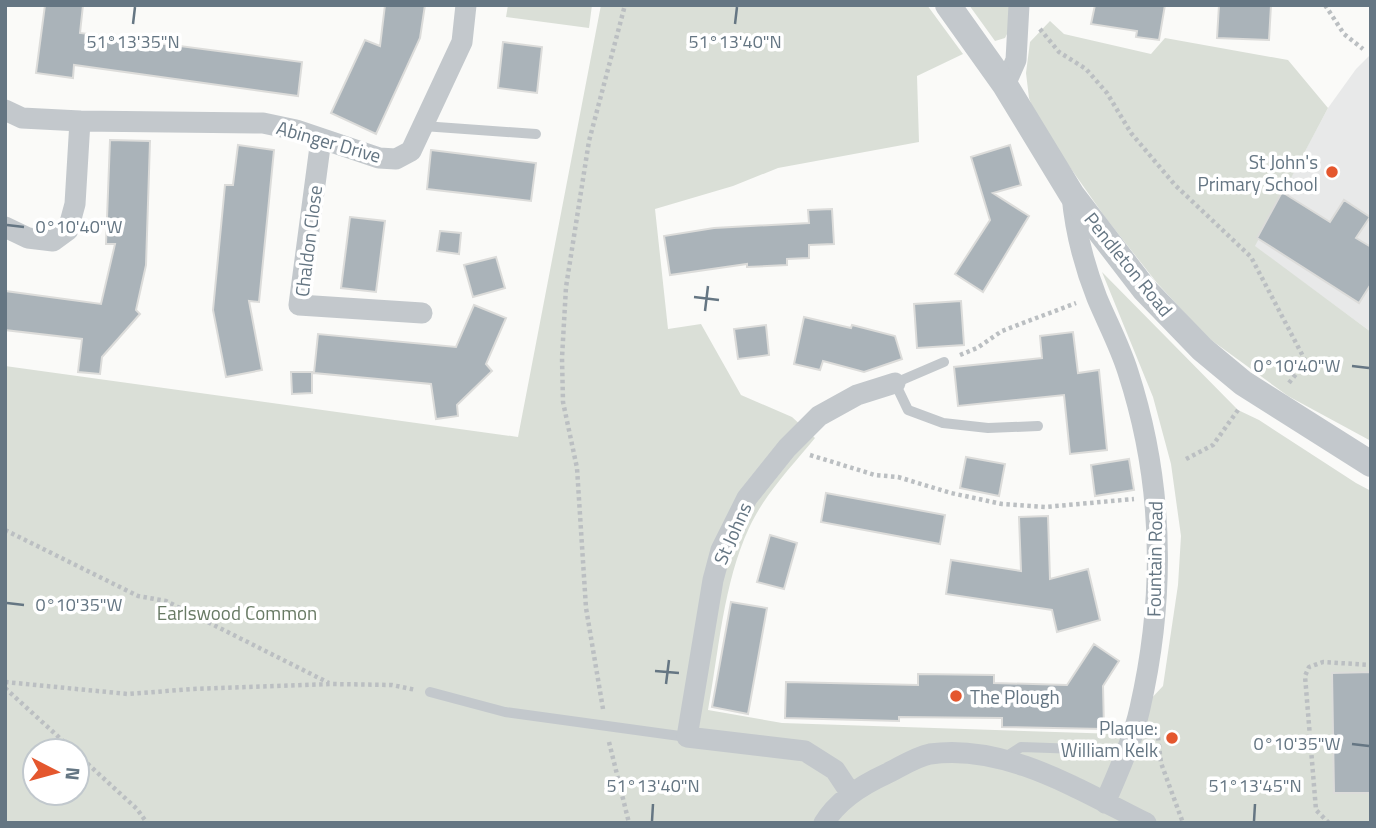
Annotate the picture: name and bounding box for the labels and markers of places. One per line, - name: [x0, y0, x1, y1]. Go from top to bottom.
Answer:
- place label: St John's Primary School: [1197, 147, 1318, 198]
- marker: St John's Primary School: [1324, 164, 1340, 180]
- place label: The Plough: [970, 682, 1060, 711]
- marker: The Plough: [948, 688, 964, 704]
- place label: Plaque: William Kelk: [1061, 713, 1158, 764]
- marker: Plaque: William Kelk: [1164, 730, 1180, 746]

